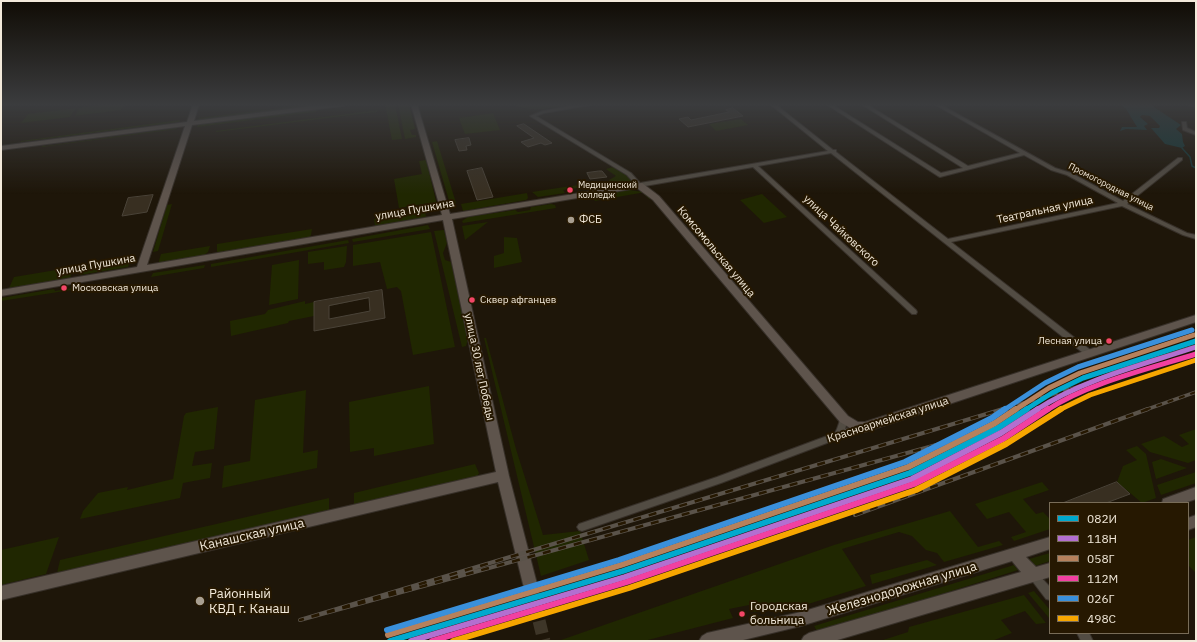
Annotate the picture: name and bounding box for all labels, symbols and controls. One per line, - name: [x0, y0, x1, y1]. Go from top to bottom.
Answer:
- street label: Промогородная улица: [1067, 161, 1155, 213]
- place label: Медицинский колледж: [578, 180, 637, 201]
- marker: Медицинский колледж: [565, 185, 575, 195]
- street label: улица Чайковского: [800, 192, 882, 270]
- street label: Театральная улица: [996, 193, 1094, 227]
- street label: улица Пушкина: [375, 197, 455, 223]
- street label: Комсомольская улица: [674, 204, 758, 300]
- place label: ФСБ: [579, 213, 602, 227]
- marker: ФСБ: [566, 215, 576, 225]
- street label: улица Пушкина: [56, 252, 136, 278]
- place label: Московская улица: [72, 282, 158, 294]
- marker: Московская улица: [59, 283, 69, 293]
- place label: Сквер афганцев: [480, 294, 556, 306]
- marker: Сквер афганцев: [467, 295, 477, 305]
- street label: улица 30 лет Победы: [461, 312, 497, 422]
- place label: Лесная улица: [1038, 335, 1102, 347]
- marker: Лесная улица: [1104, 336, 1114, 346]
- street label: Красноармейская улица: [826, 394, 950, 446]
- legend: [1049, 502, 1189, 634]
- text: 082И: [1087, 511, 1117, 526]
- street label: Канашская улица: [198, 515, 306, 555]
- text: 118Н: [1087, 531, 1117, 546]
- text: 058Г: [1087, 551, 1115, 566]
- street label: Железнодорожная улица: [825, 559, 979, 619]
- text: 112М: [1087, 571, 1118, 586]
- place label: Районный КВД г. Канаш: [209, 586, 290, 617]
- text: 026Г: [1087, 591, 1115, 606]
- marker: Районный КВД г. Канаш: [194, 595, 206, 607]
- place label: Городская больница: [750, 600, 808, 628]
- marker: Городская больница: [737, 609, 747, 619]
- text: 498С: [1087, 611, 1116, 626]

